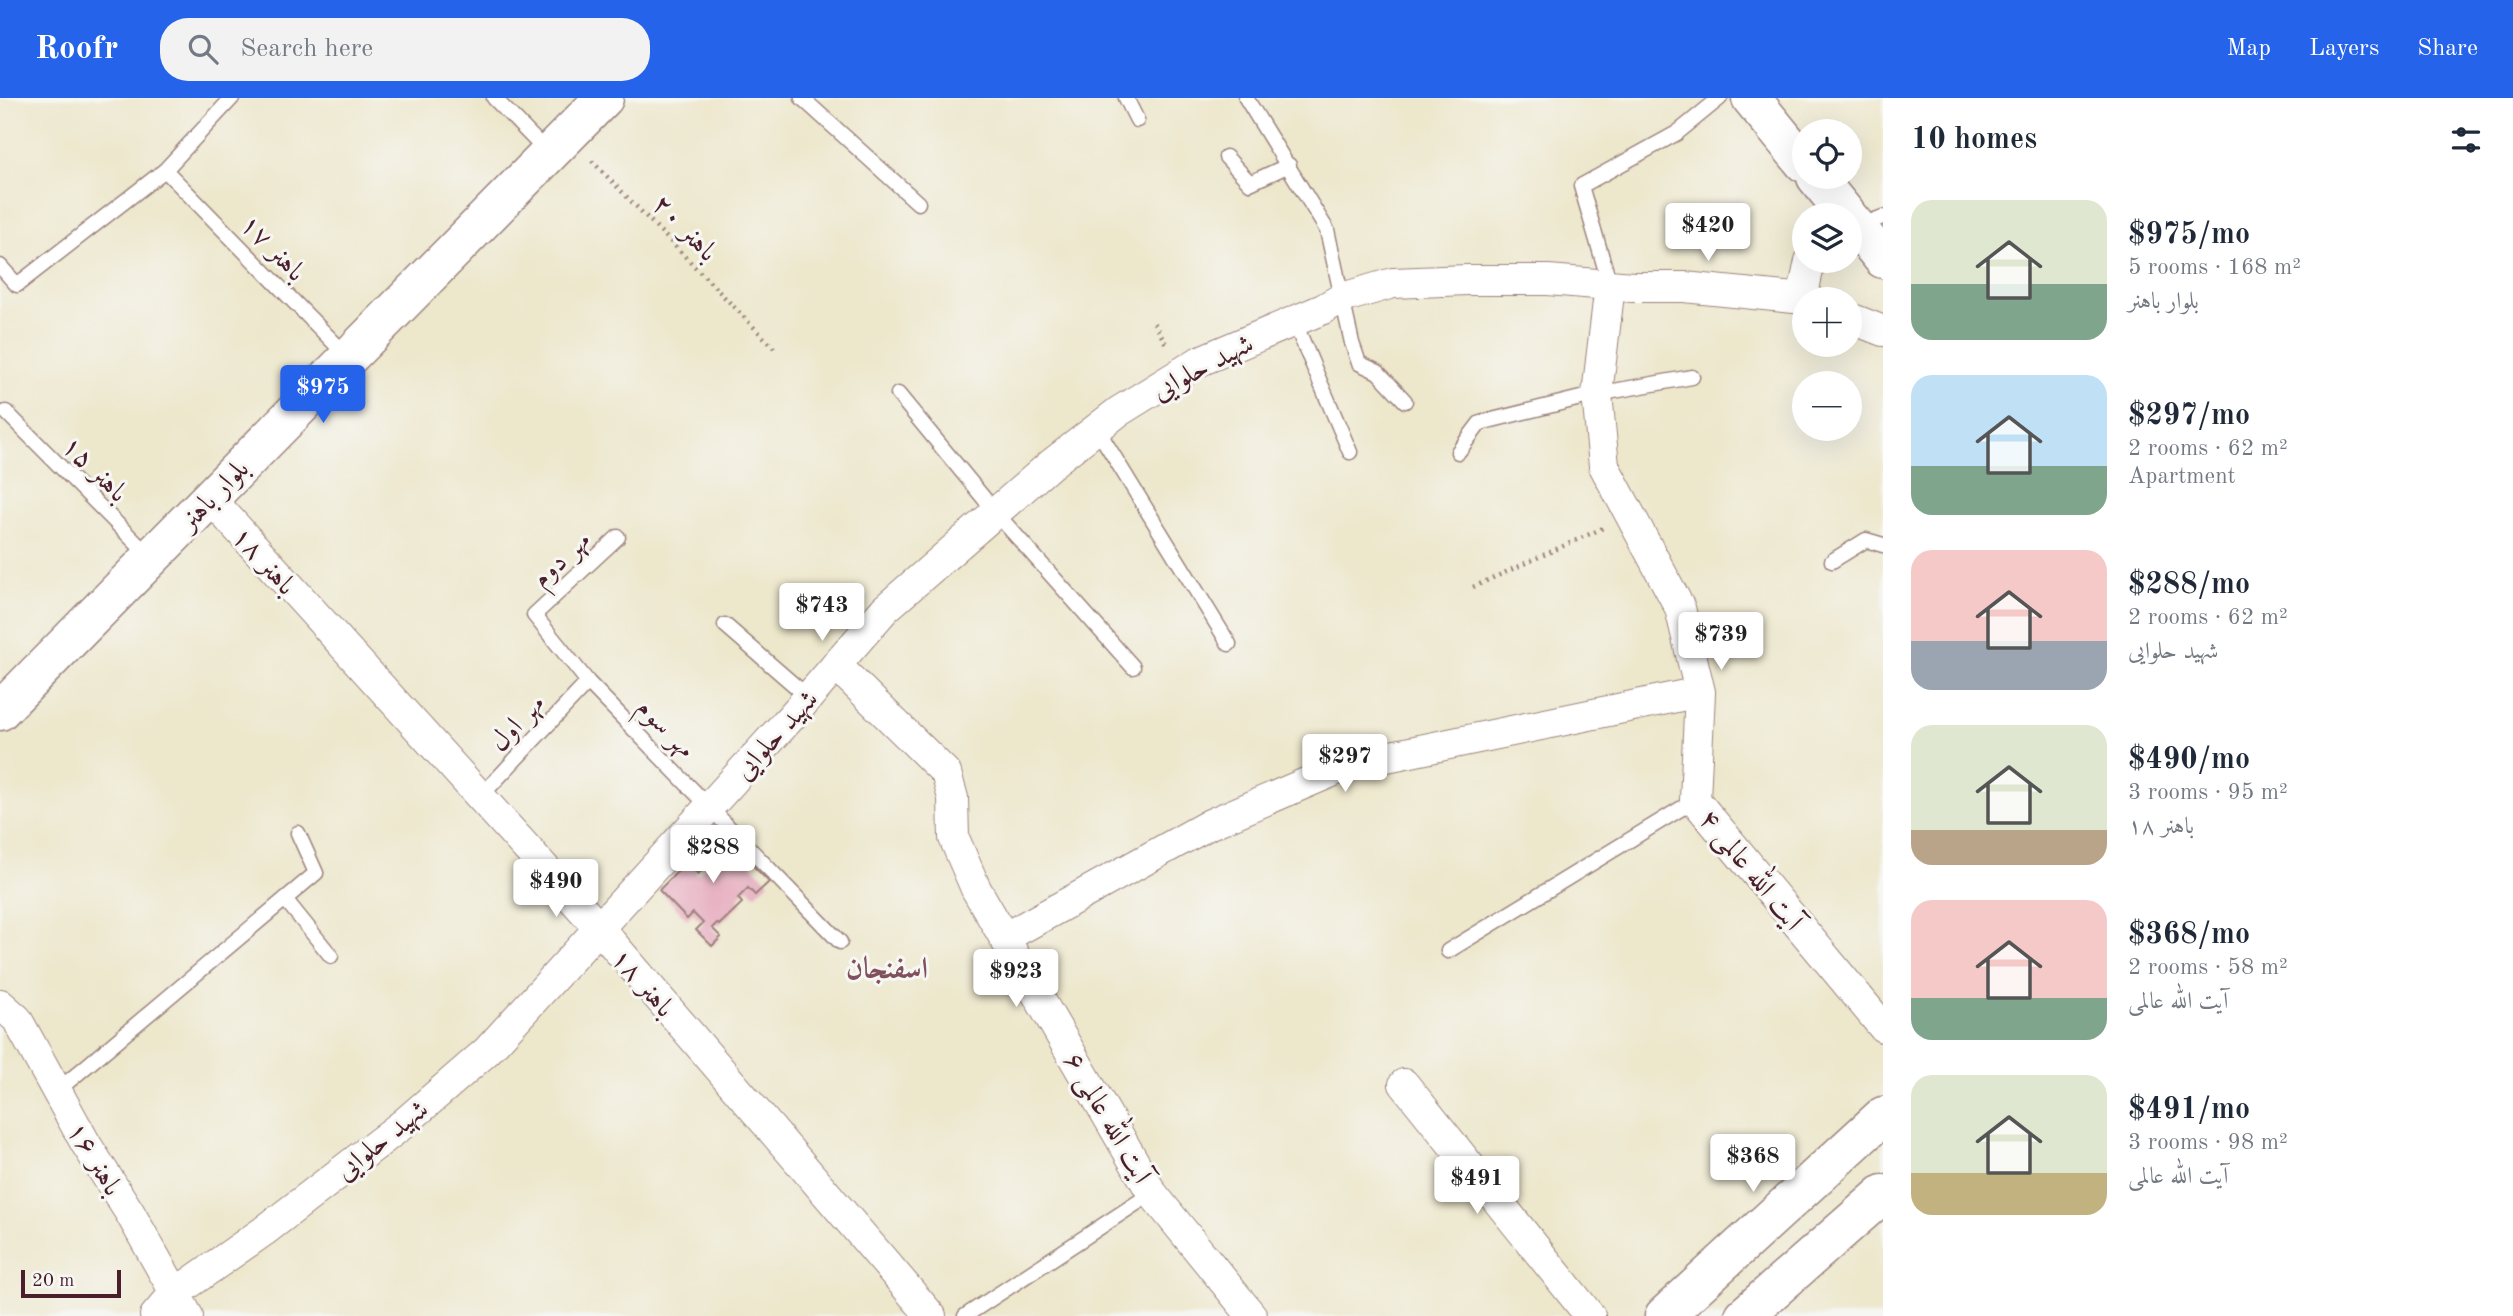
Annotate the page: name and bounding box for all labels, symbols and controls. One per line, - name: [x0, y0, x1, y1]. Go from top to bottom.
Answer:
- search box: [160, 18, 650, 81]
- icon: search: [184, 30, 222, 68]
- text: Roofr: [35, 33, 118, 66]
- text: Search here: [240, 36, 373, 62]
- text: Map: [2227, 37, 2271, 61]
- text: Layers: [2309, 37, 2379, 61]
- text: Share: [2417, 37, 2478, 61]
- map controls: [1792, 119, 1862, 441]
- button: locate: [1792, 119, 1862, 189]
- icon: filters: [2447, 121, 2485, 159]
- text: 10 homes: [1911, 125, 2037, 155]
- street label: باهنر ۲۰: [646, 190, 722, 268]
- button: layers: [1792, 203, 1862, 273]
- pin: $420: [1667, 204, 1749, 263]
- street label: باهنر ۱۷: [234, 210, 310, 288]
- text: $420: [1681, 214, 1735, 237]
- text: $975/mo: [2128, 220, 2250, 250]
- icon: home: [1967, 228, 2051, 312]
- text: 5 rooms · 168 m²: [2128, 256, 2301, 279]
- button: +: [1792, 287, 1862, 357]
- text: بلوار باهنر: [2128, 290, 2199, 313]
- street label: شهید حلوایی: [1148, 330, 1259, 409]
- pin: $975: [282, 366, 364, 425]
- button: −: [1792, 371, 1862, 441]
- text: $975: [296, 376, 350, 399]
- text: $297/mo: [2128, 401, 2250, 431]
- icon: home: [1967, 403, 2051, 487]
- street label: باهنر ۱۵: [56, 432, 132, 508]
- text: 2 rooms · 62 m²: [2128, 437, 2288, 460]
- street label: بلوار باهنر: [173, 455, 256, 540]
- text: Apartment: [2128, 465, 2236, 488]
- street label: باهنر ۱۸: [225, 523, 300, 601]
- street label: مهر دوم: [527, 527, 602, 600]
- text: $288/mo: [2128, 570, 2250, 600]
- icon: home: [1967, 578, 2051, 662]
- pin: $743: [781, 584, 863, 643]
- text: $743: [795, 594, 849, 617]
- text: 2 rooms · 62 m²: [2128, 606, 2288, 629]
- pin: $739: [1680, 612, 1762, 672]
- text: $739: [1694, 623, 1748, 646]
- text: شهید حلوایی: [2128, 640, 2218, 663]
- street label: شهید حلوایی: [730, 686, 826, 788]
- street label: مهر اول: [485, 690, 553, 759]
- street label: مهر سوم: [625, 694, 699, 770]
- pin: $297: [1304, 734, 1386, 794]
- text: $297: [1318, 745, 1372, 768]
- text: $490/mo: [2128, 745, 2250, 775]
- icon: home: [1967, 753, 2051, 837]
- text: 3 rooms · 95 m²: [2128, 781, 2288, 804]
- street label: آیت الله عالمی ۴: [1690, 799, 1816, 941]
- text: باهنر ۱۸: [2128, 815, 2194, 838]
- pin: $288: [672, 826, 754, 885]
- text: $288: [686, 836, 740, 859]
- pin: $490: [515, 860, 597, 919]
- text: $490: [529, 870, 583, 893]
- text: $368/mo: [2128, 920, 2250, 950]
- icon: home: [1967, 928, 2051, 1012]
- street label: باهنر ۱۸: [605, 944, 679, 1023]
- pin: $923: [975, 950, 1057, 1009]
- district label: اسفنجان: [846, 954, 928, 985]
- text: 2 rooms · 58 m²: [2128, 956, 2288, 979]
- text: $923: [989, 960, 1043, 983]
- text: آیت الله عالمی: [2128, 990, 2228, 1013]
- street label: آیت الله عالمی ۶: [1055, 1043, 1165, 1193]
- text: $491/mo: [2128, 1095, 2250, 1125]
- street label: شهید حلوایی: [331, 1096, 436, 1188]
- icon: home: [1967, 1103, 2051, 1187]
- street label: باهنر ۱۶: [61, 1118, 126, 1201]
- text: 3 rooms · 98 m²: [2128, 1131, 2288, 1154]
- pin: $368: [1712, 1134, 1794, 1194]
- text: $368: [1726, 1145, 1780, 1168]
- pin: $491: [1436, 1156, 1518, 1216]
- text: آیت الله عالمی: [2128, 1165, 2228, 1188]
- text: $491: [1450, 1167, 1504, 1190]
- scale bar: [21, 1267, 121, 1299]
- text: 20 m: [32, 1272, 74, 1291]

